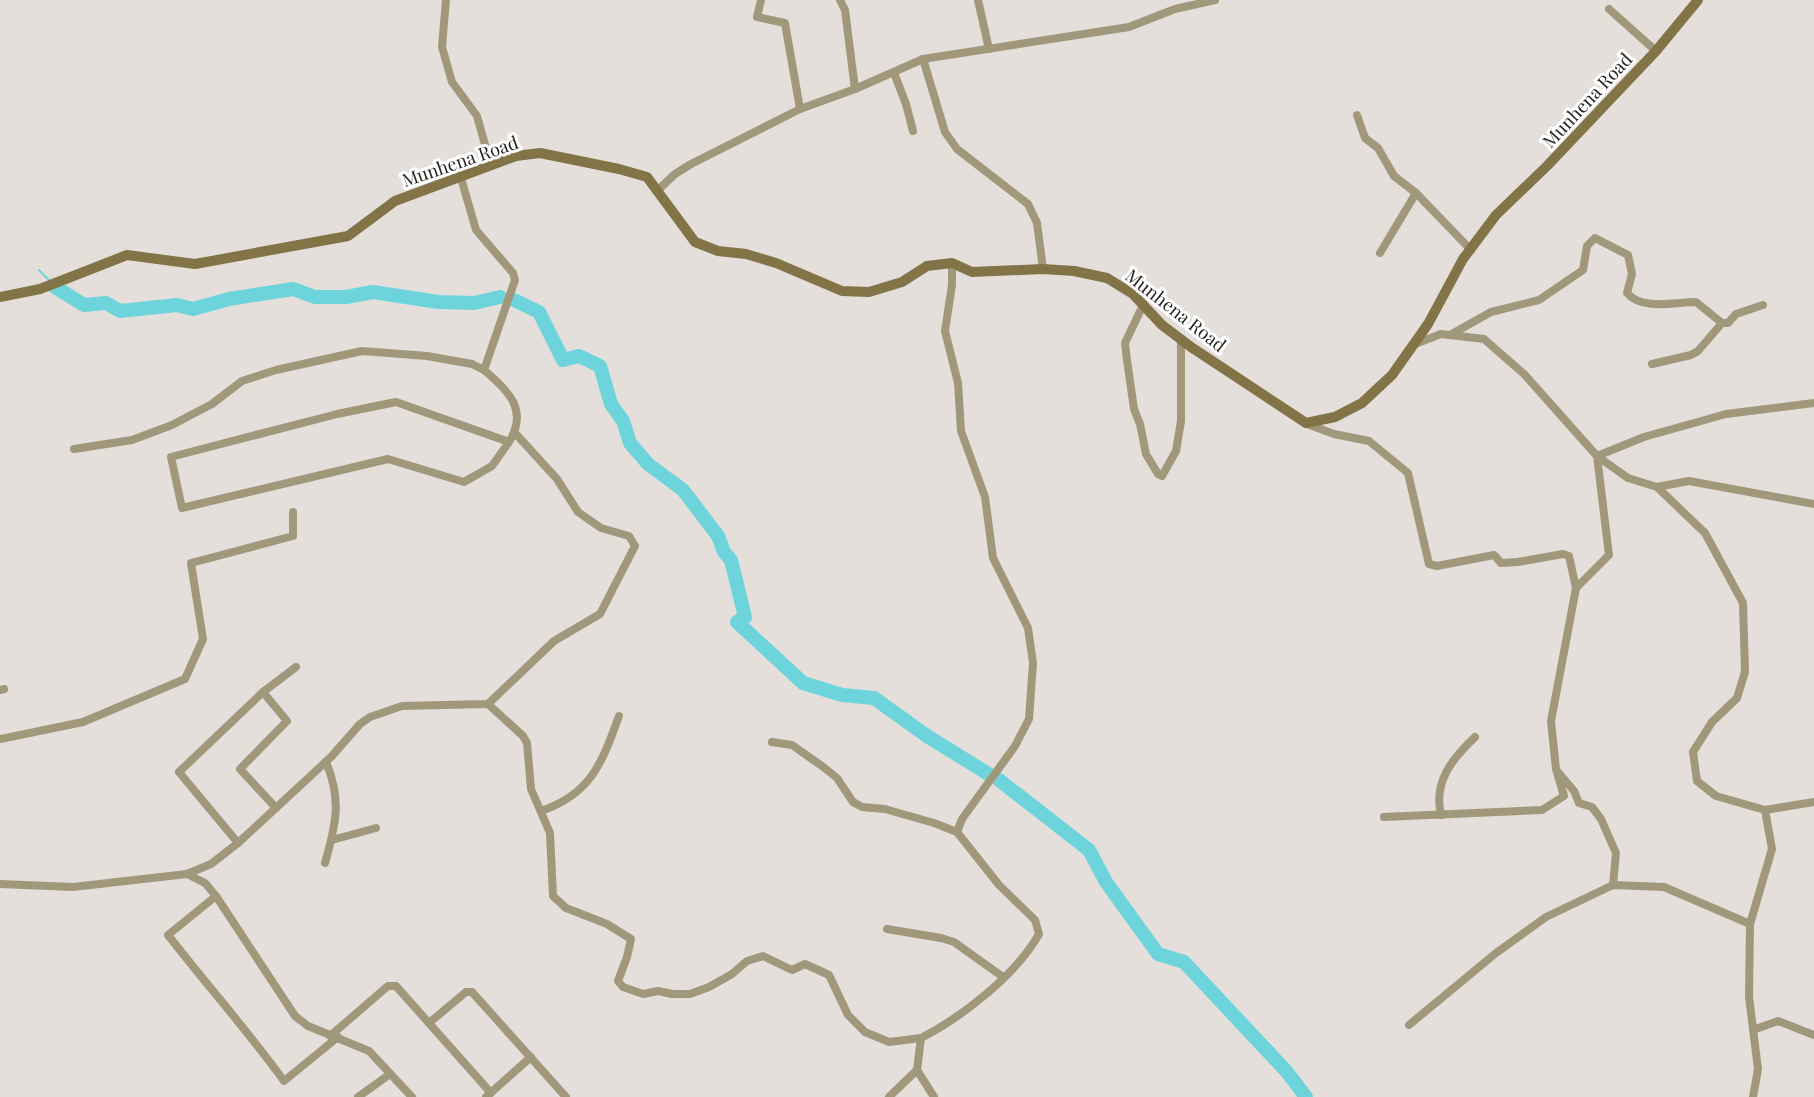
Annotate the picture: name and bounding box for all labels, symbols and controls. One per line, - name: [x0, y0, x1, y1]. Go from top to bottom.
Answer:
- street label: Munhena Road: [1537, 47, 1638, 153]
- street label: Munhena Road: [399, 130, 522, 192]
- street label: Munhena Road: [1121, 263, 1232, 357]

